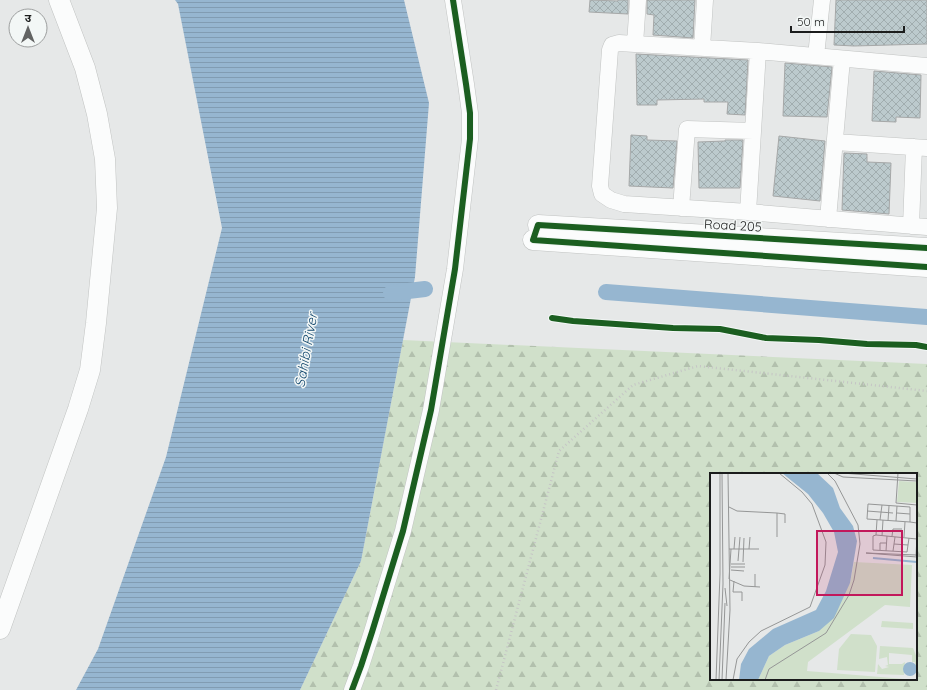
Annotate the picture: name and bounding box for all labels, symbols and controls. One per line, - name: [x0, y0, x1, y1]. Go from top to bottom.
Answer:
- north arrow: [8, 8, 48, 48]
- scale bar: [791, 8, 904, 34]
- text: उ: [25, 11, 32, 25]
- text: 50 m: [797, 14, 825, 29]
- street label: Road 205: [704, 215, 762, 235]
- water label: Sahibi River: [291, 310, 322, 389]
- inset map: [710, 473, 917, 680]

